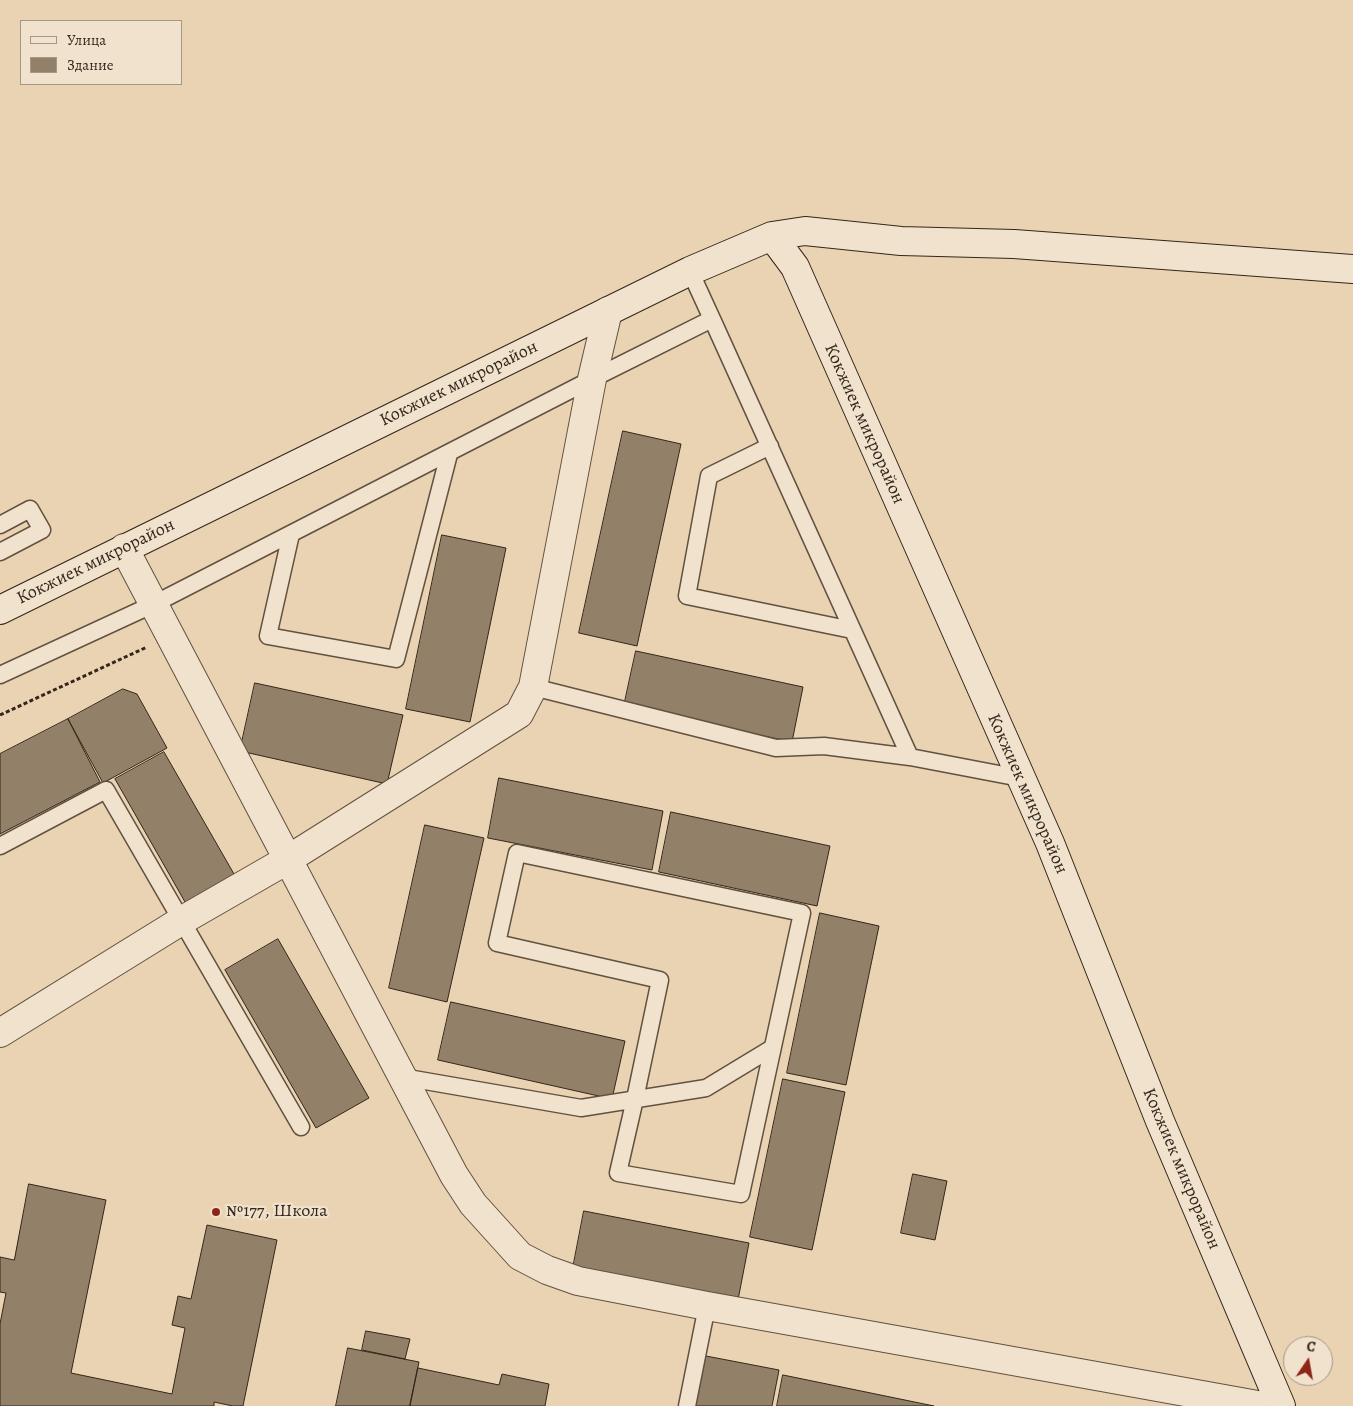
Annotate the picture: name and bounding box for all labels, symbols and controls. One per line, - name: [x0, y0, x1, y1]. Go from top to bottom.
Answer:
- legend: [20, 20, 182, 85]
- text: Улица: [67, 30, 106, 50]
- text: Здание: [67, 55, 114, 75]
- street label: Кокжиек микрорайон: [377, 336, 541, 432]
- street label: Кокжиек микрорайон: [819, 341, 909, 507]
- street label: Кокжиек микрорайон: [14, 514, 178, 610]
- street label: Кокжиек микрорайон: [982, 711, 1072, 877]
- street label: Кокжиек микрорайон: [1137, 1085, 1225, 1253]
- place label: №177, Школа: [226, 1201, 328, 1223]
- marker: №177, Школа: [210, 1206, 222, 1218]
- north arrow: [1283, 1336, 1333, 1386]
- text: С: [1305, 1337, 1317, 1357]

